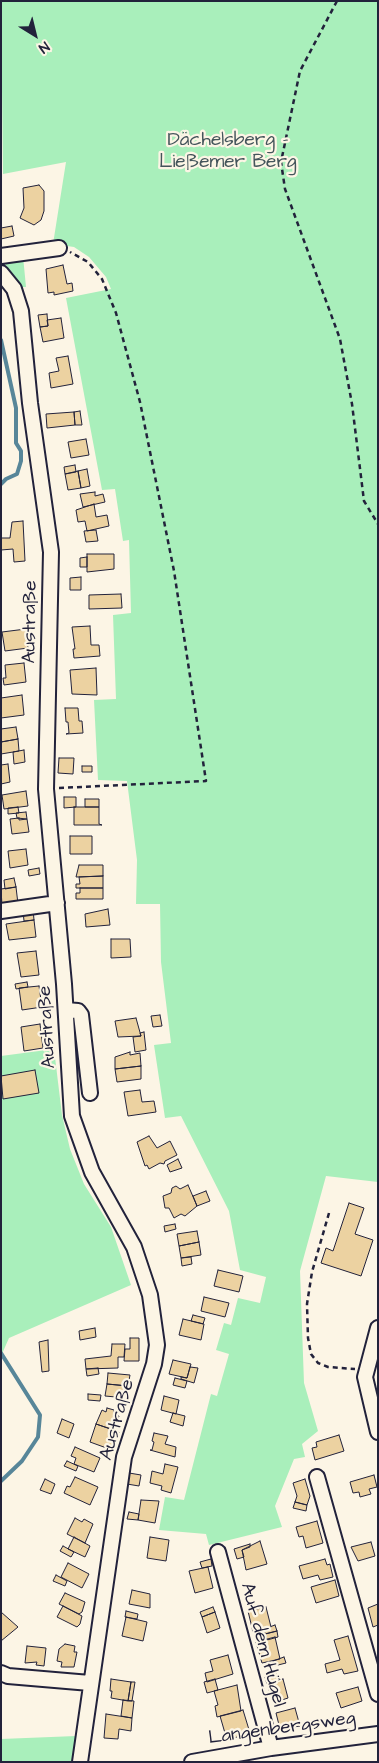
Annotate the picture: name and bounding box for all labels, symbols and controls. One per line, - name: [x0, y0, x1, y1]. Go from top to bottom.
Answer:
- north arrow: [10, 10, 60, 60]
- text: N: [34, 36, 53, 58]
- park label: Dächelsberg - Ließemer Berg: [159, 130, 297, 174]
- street label: Austraße: [19, 580, 43, 664]
- street label: Austraße: [34, 985, 62, 1069]
- street label: Austraße: [96, 1377, 140, 1463]
- street label: Auf dem Hügel: [235, 1581, 289, 1709]
- street label: Langenbergsweg: [207, 1707, 357, 1751]

